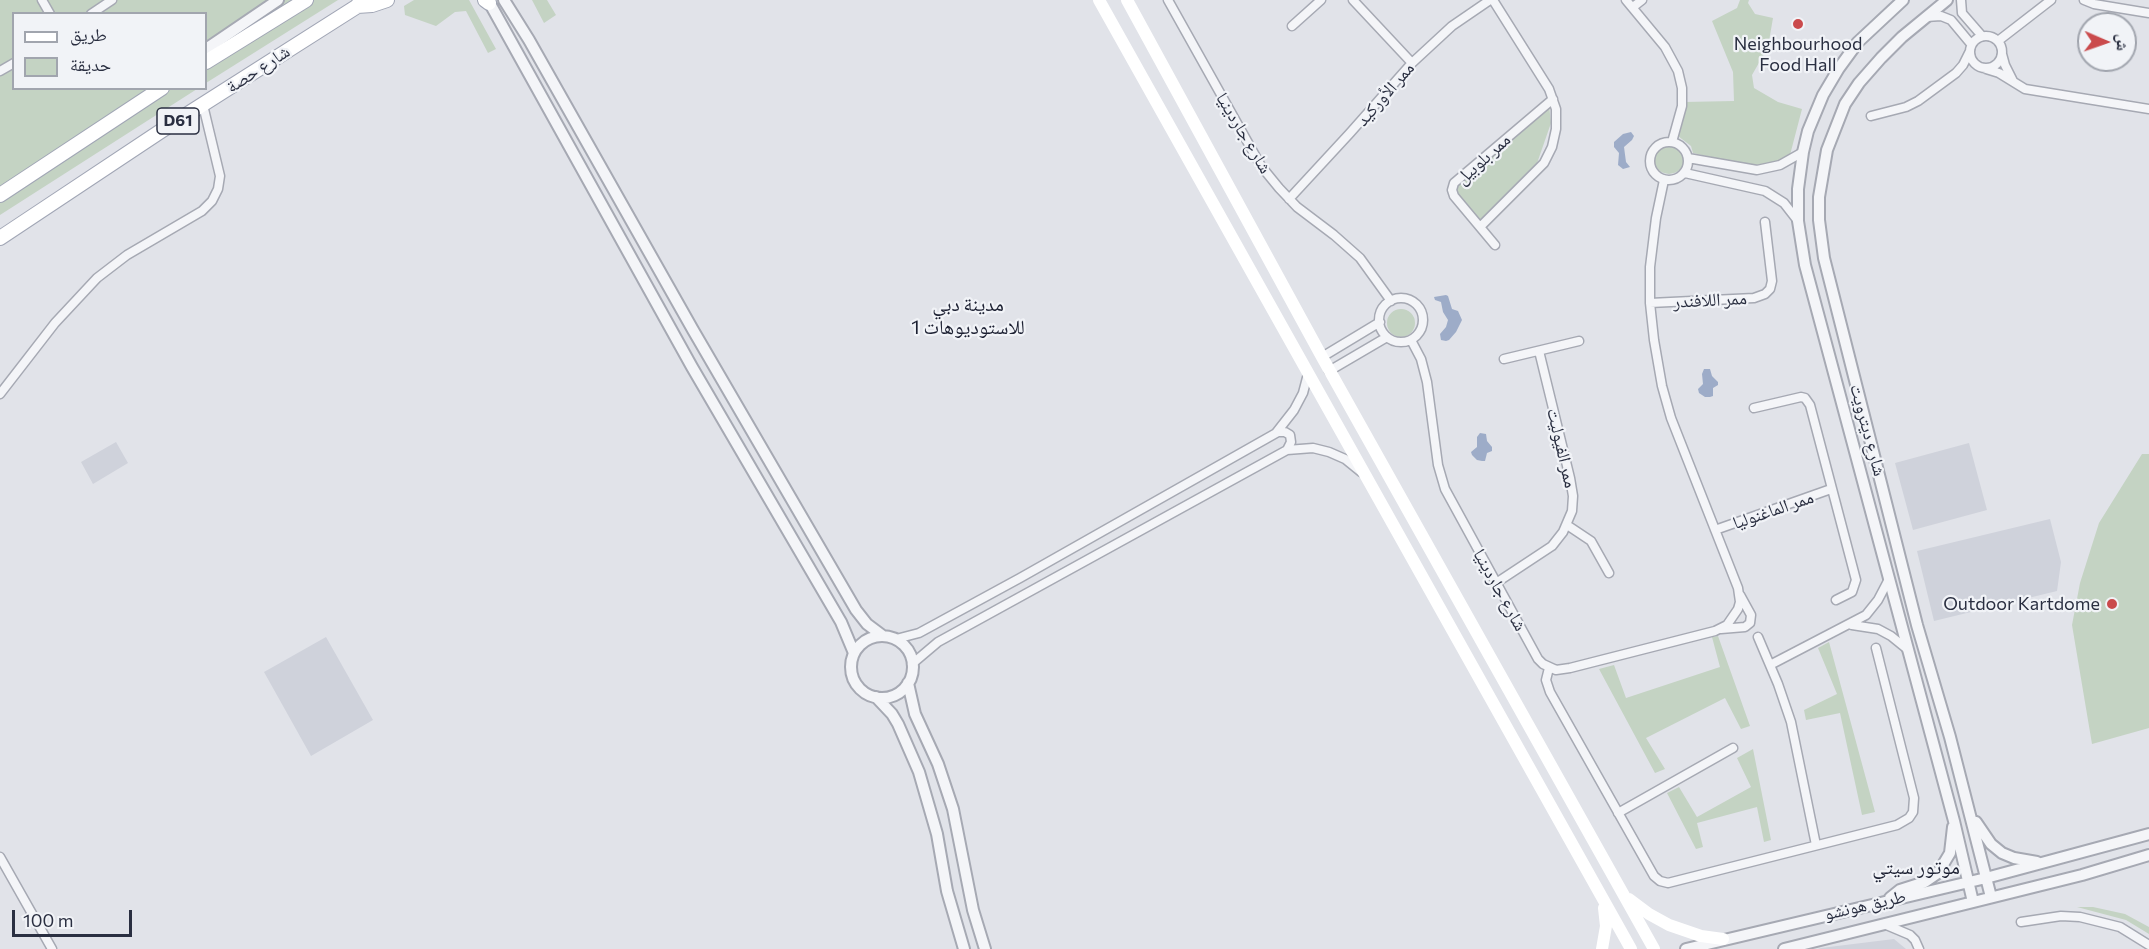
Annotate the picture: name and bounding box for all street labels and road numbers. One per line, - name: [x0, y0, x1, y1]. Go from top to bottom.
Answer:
- street label: شارع حصة: [222, 41, 294, 97]
- street label: ممر الأوركيد: [1351, 58, 1419, 130]
- street label: شارع جاردينيا: [1211, 89, 1277, 177]
- road number: D61: [157, 108, 199, 134]
- street label: ممر بلوبيل: [1451, 129, 1515, 189]
- street label: ممر اللافندر: [1673, 287, 1747, 313]
- street label: شارع ديترويت: [1845, 382, 1891, 478]
- street label: ممر الفيوليت: [1542, 406, 1582, 490]
- street label: ممر الماغنوليا: [1730, 486, 1816, 534]
- street label: شارع جاردينيا: [1469, 545, 1531, 635]
- street label: طريق هونشو: [1822, 885, 1908, 925]

